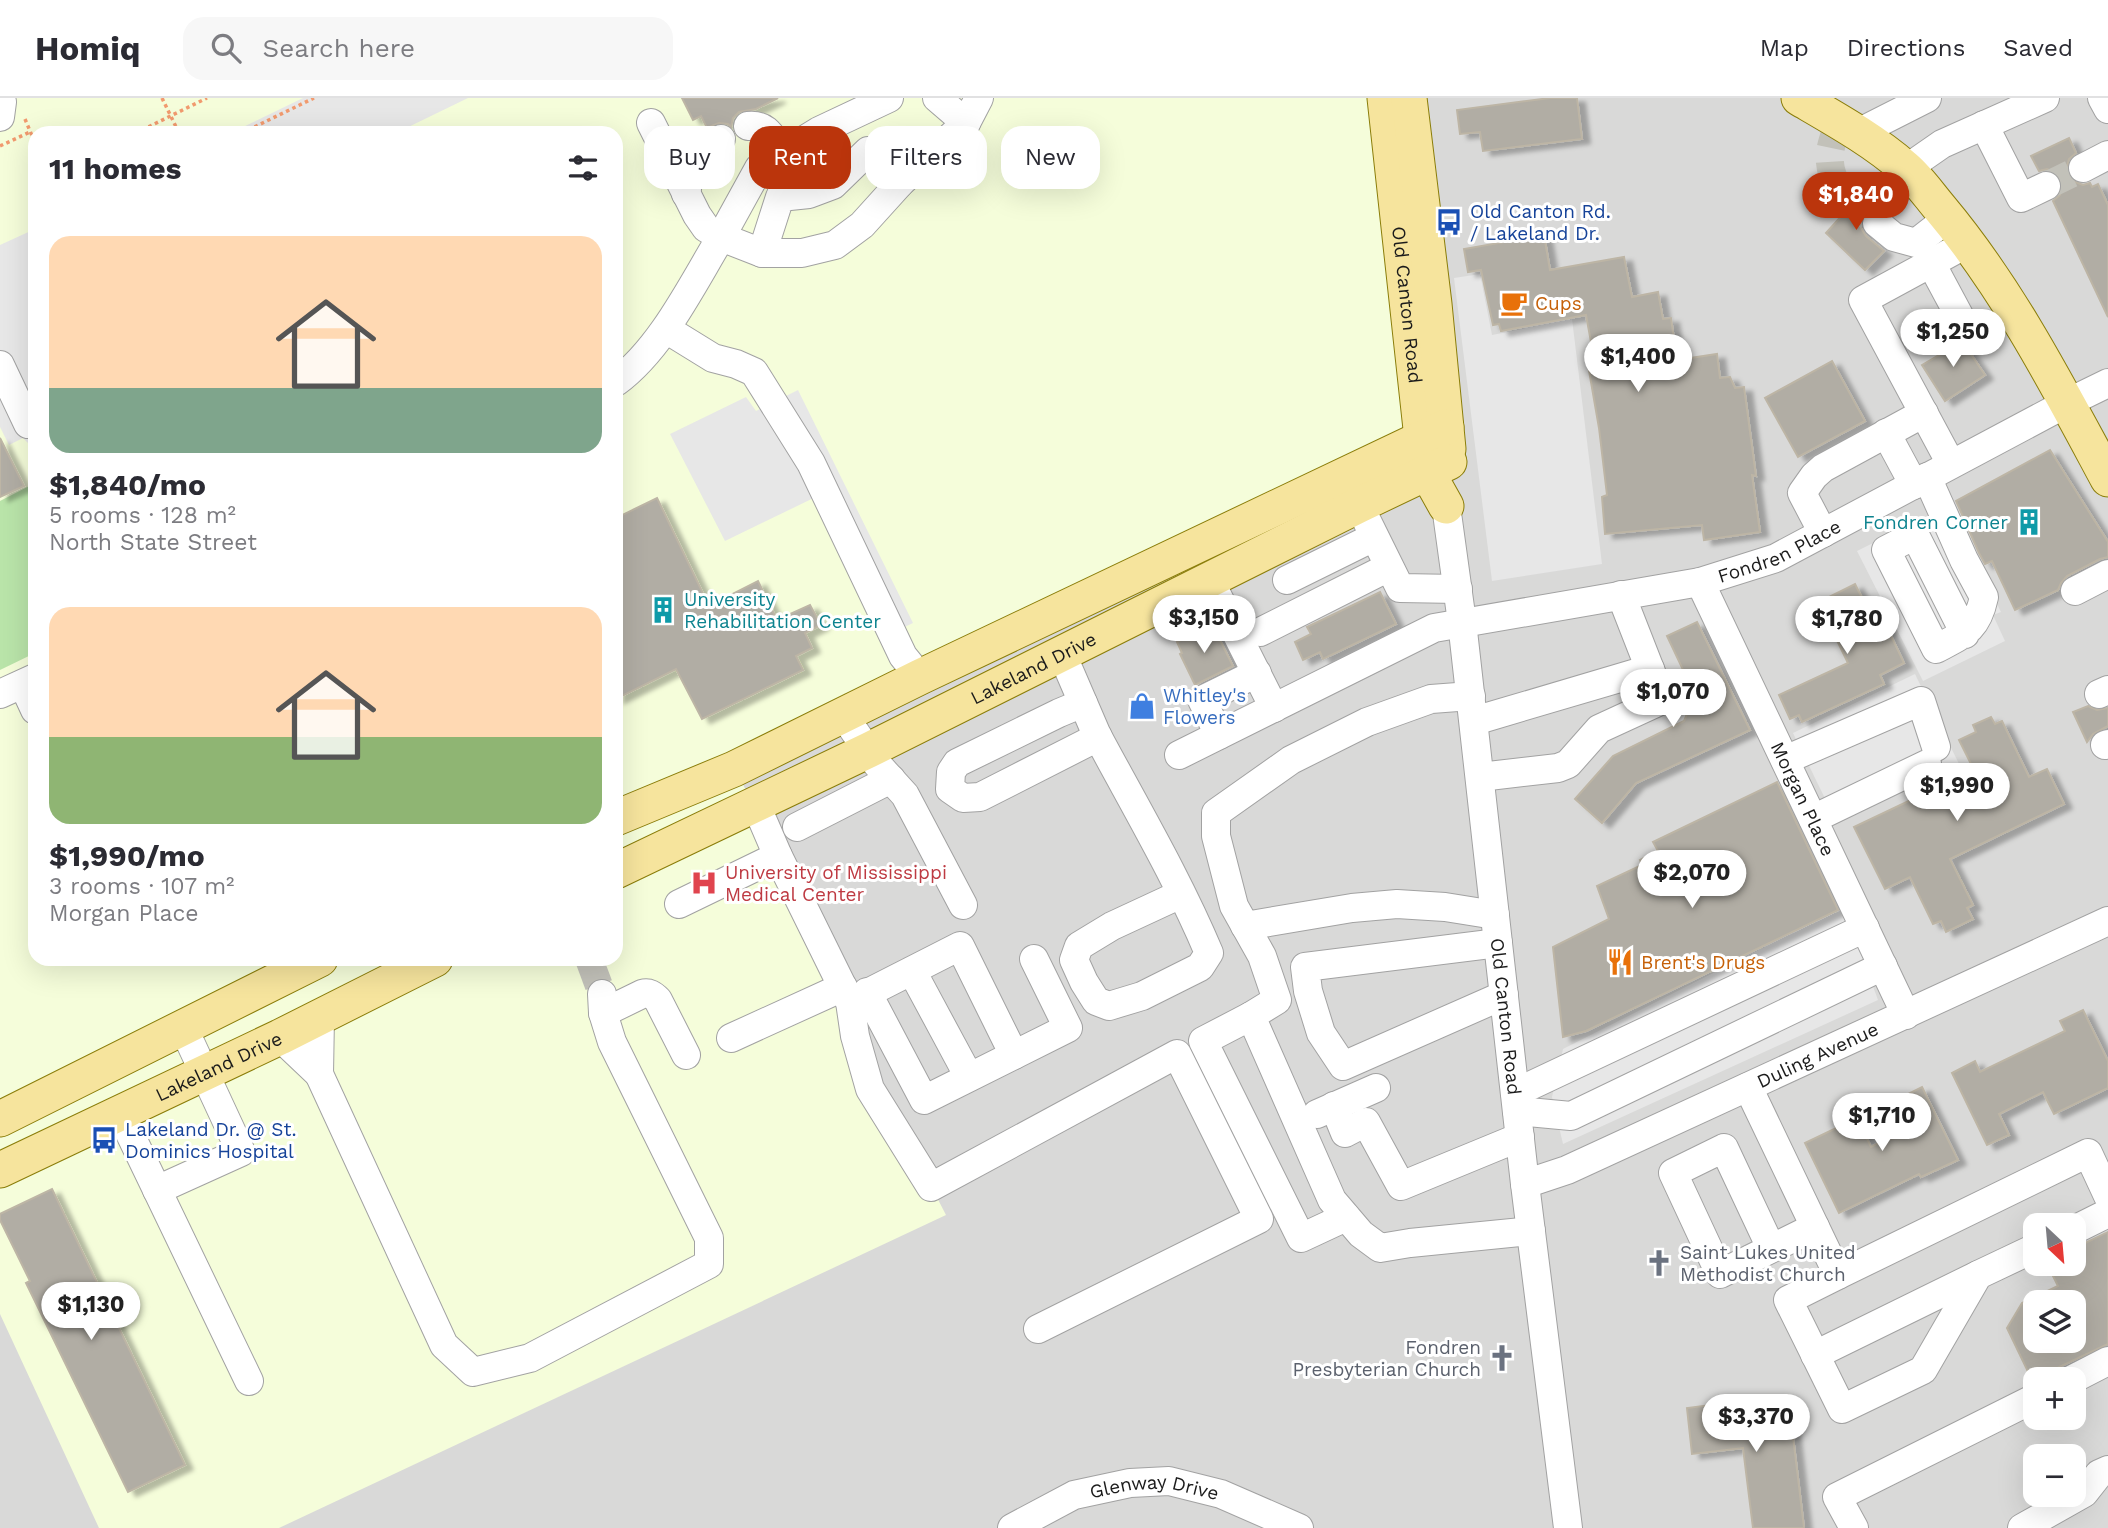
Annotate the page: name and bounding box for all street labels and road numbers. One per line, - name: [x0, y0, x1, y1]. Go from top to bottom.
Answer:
- street label: Old Canton Road: [1388, 225, 1427, 385]
- street label: Fondren Place: [1715, 514, 1845, 587]
- street label: Lakeland Drive: [966, 627, 1100, 709]
- street label: Morgan Place: [1766, 738, 1840, 860]
- street label: Old Canton Road: [1486, 937, 1526, 1096]
- street label: Duling Avenue: [1753, 1017, 1882, 1093]
- street label: Lakeland Drive: [152, 1026, 286, 1106]
- street label: Glenway Drive: [1087, 1469, 1221, 1505]

